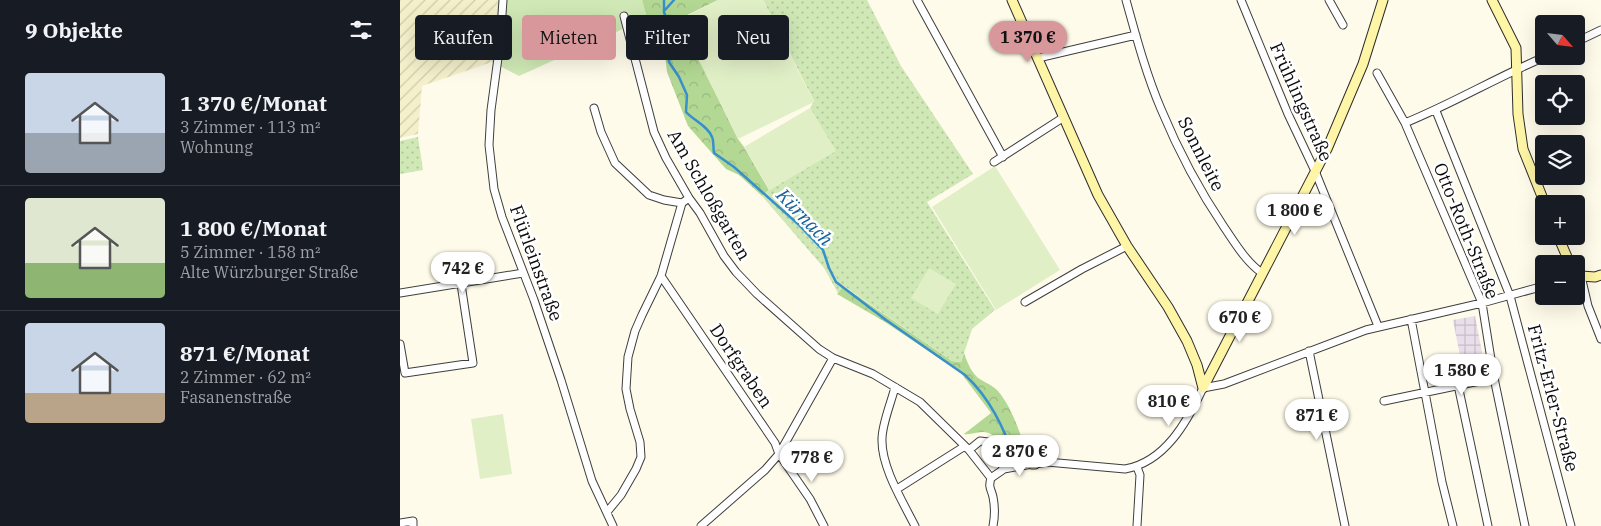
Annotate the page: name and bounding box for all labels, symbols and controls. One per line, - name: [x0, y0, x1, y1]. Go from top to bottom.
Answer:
- chip: Kaufen: [415, 15, 512, 60]
- chip: Mieten: [522, 15, 616, 60]
- chip: Filter: [626, 15, 708, 60]
- chip: Neu: [718, 15, 789, 60]
- north arrow: [1535, 15, 1585, 65]
- map controls: [1535, 15, 1585, 305]
- text: 9 Objekte: [25, 16, 123, 44]
- icon: filters: [347, 16, 375, 44]
- pin: 1 370 €: [982, 20, 1074, 63]
- text: 1 370 €: [1000, 27, 1056, 47]
- street label: Frühlingstraße: [1265, 39, 1338, 165]
- button: locate: [1535, 75, 1585, 125]
- text: 1 370 €/Monat: [180, 89, 327, 117]
- icon: home: [65, 93, 125, 153]
- street label: Sonnleite: [1173, 113, 1230, 195]
- text: 3 Zimmer · 113 m²: [180, 117, 321, 137]
- street label: Am Schloßgarten: [663, 125, 756, 264]
- button: layers: [1535, 135, 1585, 185]
- text: Wohnung: [180, 137, 253, 157]
- street label: Otto-Roth-Straße: [1429, 159, 1504, 302]
- water label: Kürnach: [771, 182, 839, 251]
- pin: 1 800 €: [1249, 194, 1341, 236]
- button: +: [1535, 195, 1585, 245]
- text: 1 800 €: [1267, 200, 1323, 220]
- street label: Flürleinstraße: [505, 202, 568, 324]
- text: 1 800 €/Monat: [180, 214, 327, 242]
- icon: home: [65, 218, 125, 278]
- text: 5 Zimmer · 158 m²: [180, 242, 321, 262]
- pin: 742 €: [428, 252, 498, 294]
- button: −: [1535, 255, 1585, 305]
- text: 742 €: [442, 258, 484, 278]
- text: Alte Würzburger Straße: [180, 262, 358, 282]
- pin: 670 €: [1205, 300, 1275, 343]
- text: 670 €: [1219, 307, 1261, 327]
- street label: Dorfgraben: [705, 319, 778, 412]
- street label: Fritz-Erler-Straße: [1523, 322, 1584, 474]
- text: 871 €/Monat: [180, 339, 309, 367]
- icon: home: [65, 343, 125, 403]
- pin: 1 580 €: [1416, 354, 1508, 396]
- text: 1 580 €: [1434, 360, 1490, 380]
- text: 2 Zimmer · 62 m²: [180, 367, 311, 387]
- pin: 810 €: [1134, 384, 1204, 427]
- text: Fasanenstraße: [180, 387, 292, 407]
- text: 810 €: [1148, 391, 1190, 411]
- pin: 871 €: [1282, 398, 1352, 441]
- text: 871 €: [1296, 405, 1338, 425]
- pin: 2 870 €: [974, 434, 1066, 477]
- pin: 778 €: [777, 440, 847, 483]
- text: 2 870 €: [992, 441, 1048, 461]
- text: 778 €: [791, 447, 833, 467]

